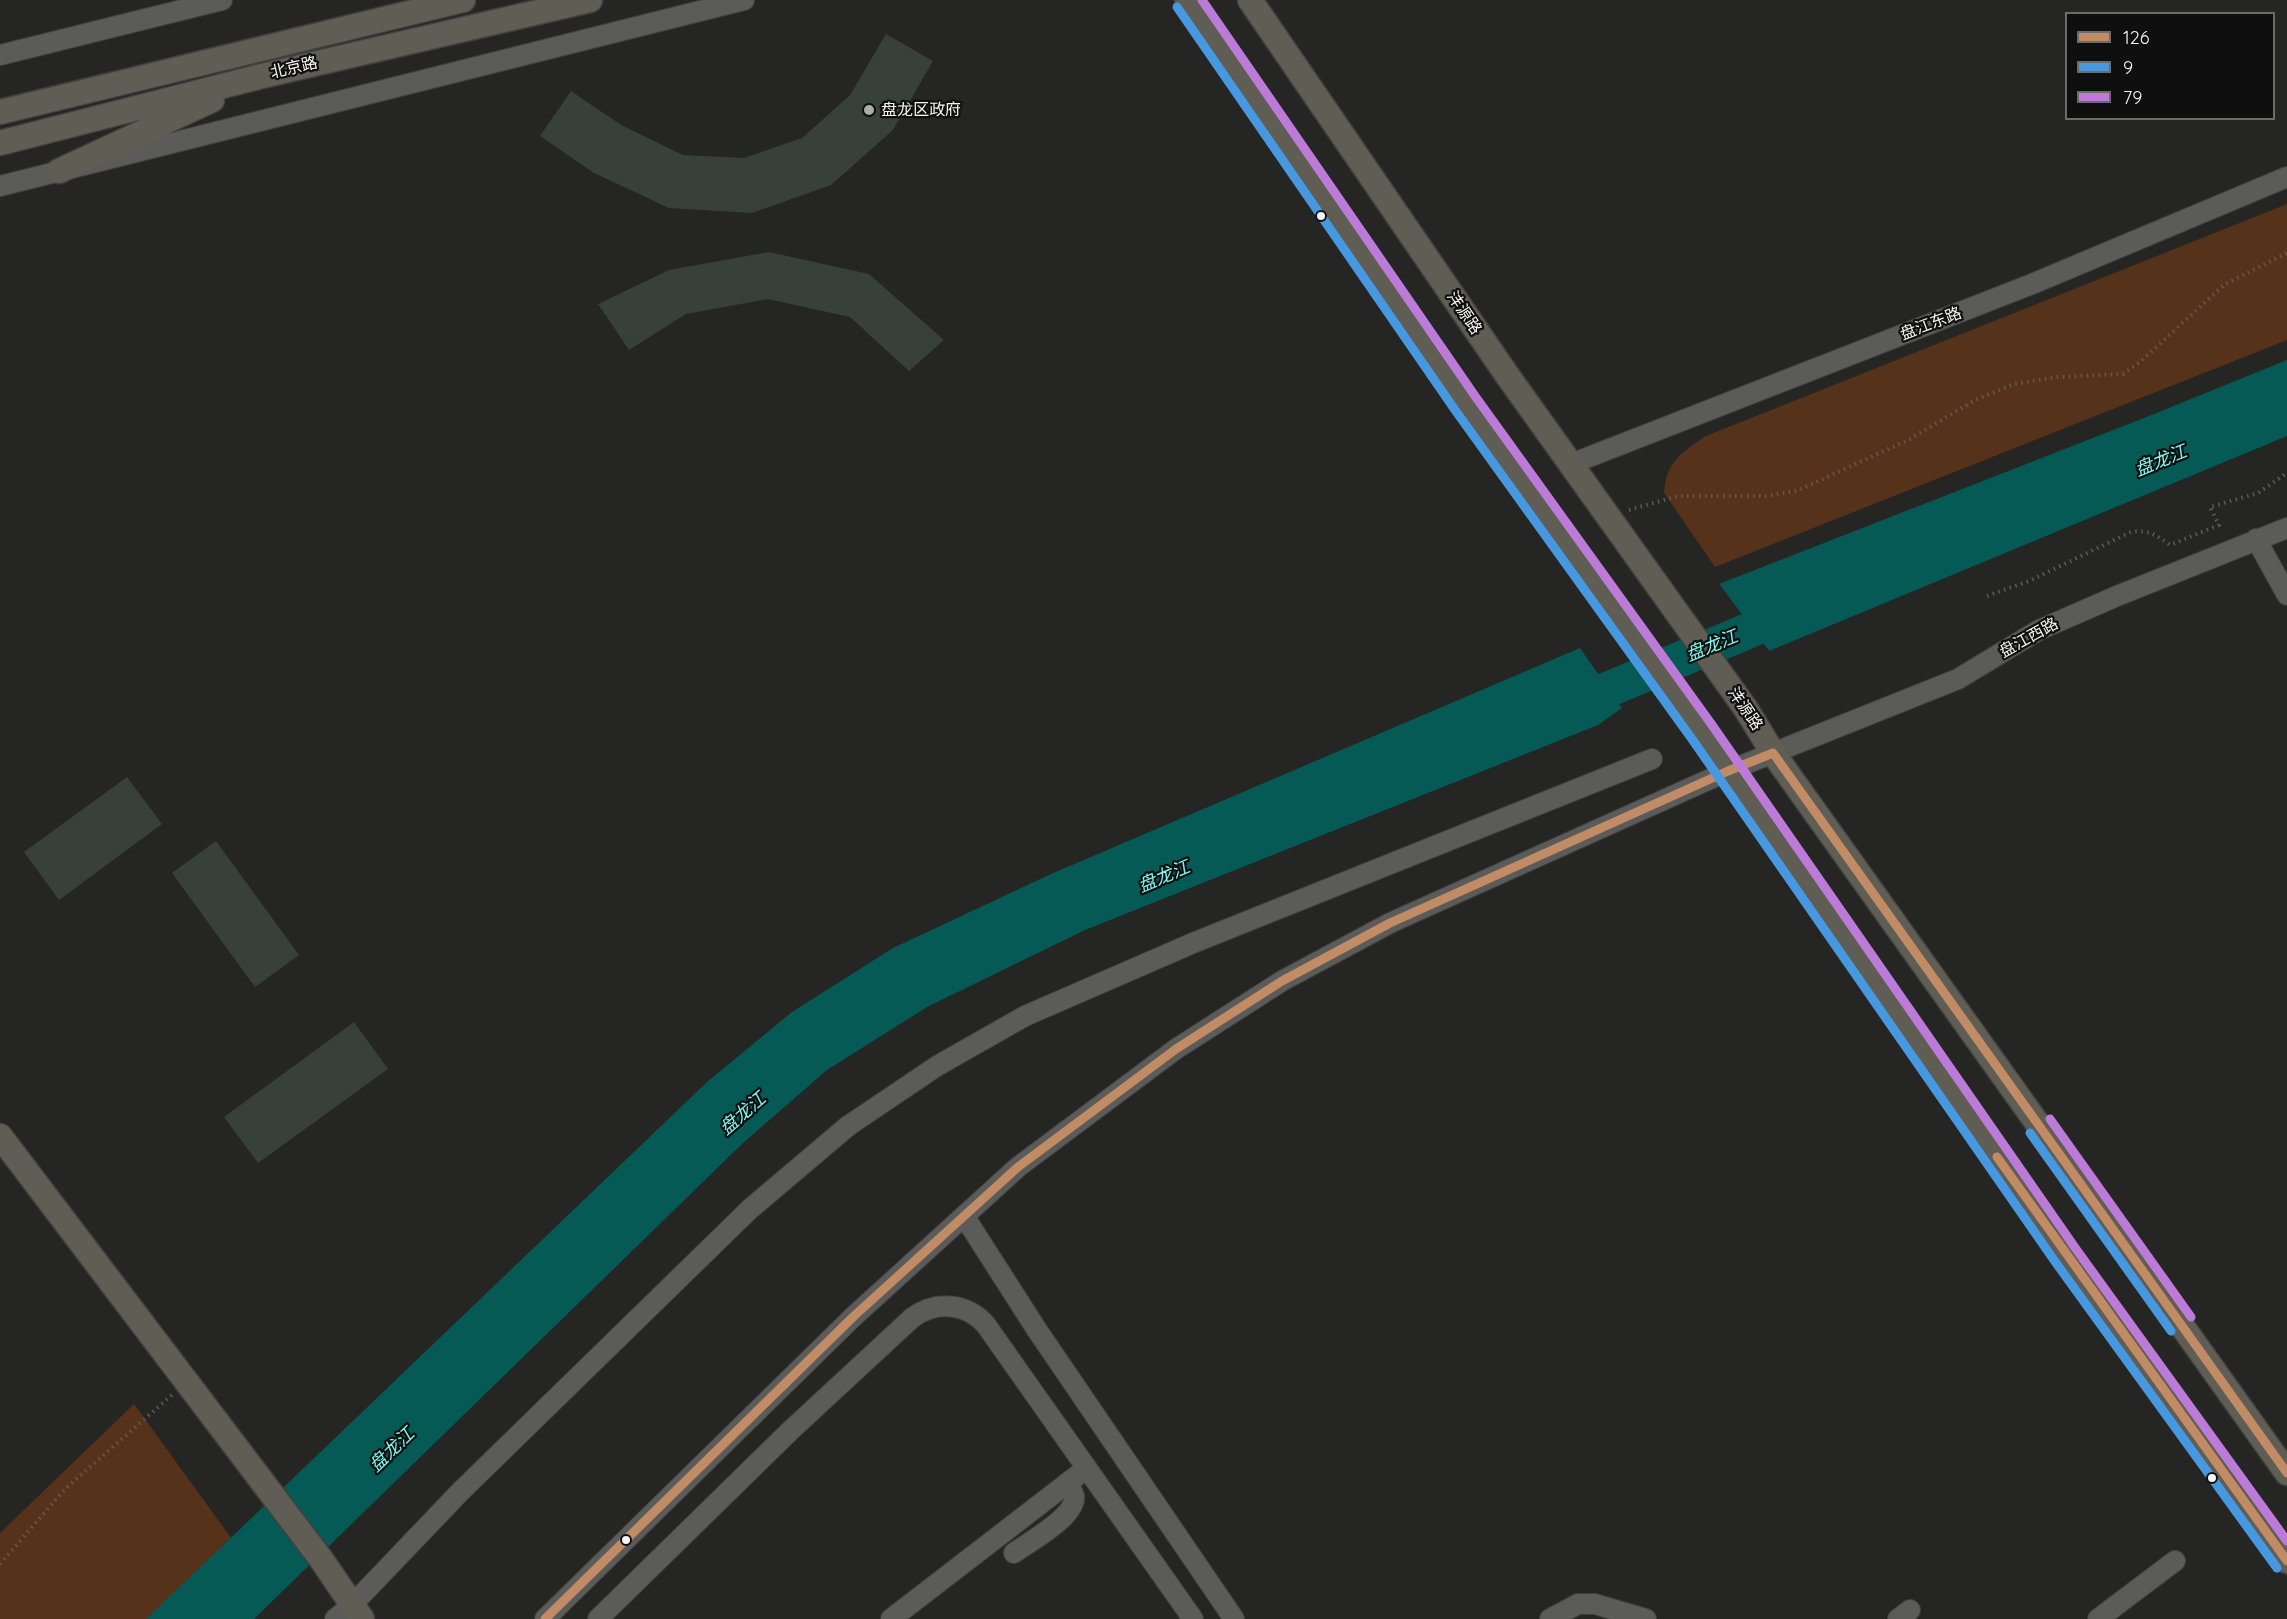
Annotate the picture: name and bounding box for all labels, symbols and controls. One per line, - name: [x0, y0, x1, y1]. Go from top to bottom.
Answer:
- legend: [2065, 12, 2275, 120]
- text: 126: [2123, 26, 2149, 49]
- street label: 北京路: [268, 53, 320, 83]
- text: 9: [2123, 56, 2133, 79]
- text: 79: [2123, 86, 2142, 109]
- place label: 盘龙区政府: [881, 100, 961, 120]
- marker: 盘龙区政府: [862, 103, 876, 117]
- unlabelled marker: [1315, 210, 1327, 222]
- street label: 沣源路: [1443, 288, 1485, 338]
- street label: 盘江东路: [1898, 304, 1964, 344]
- water label: 盘龙江: [2132, 441, 2190, 481]
- street label: 盘江西路: [1996, 614, 2062, 662]
- water label: 盘龙江: [1683, 626, 1741, 666]
- street label: 沣源路: [1724, 684, 1766, 734]
- water label: 盘龙江: [1135, 857, 1193, 897]
- water label: 盘龙江: [716, 1088, 770, 1140]
- water label: 盘龙江: [365, 1423, 419, 1477]
- unlabelled marker: [2206, 1472, 2218, 1484]
- unlabelled marker: [620, 1534, 632, 1546]

